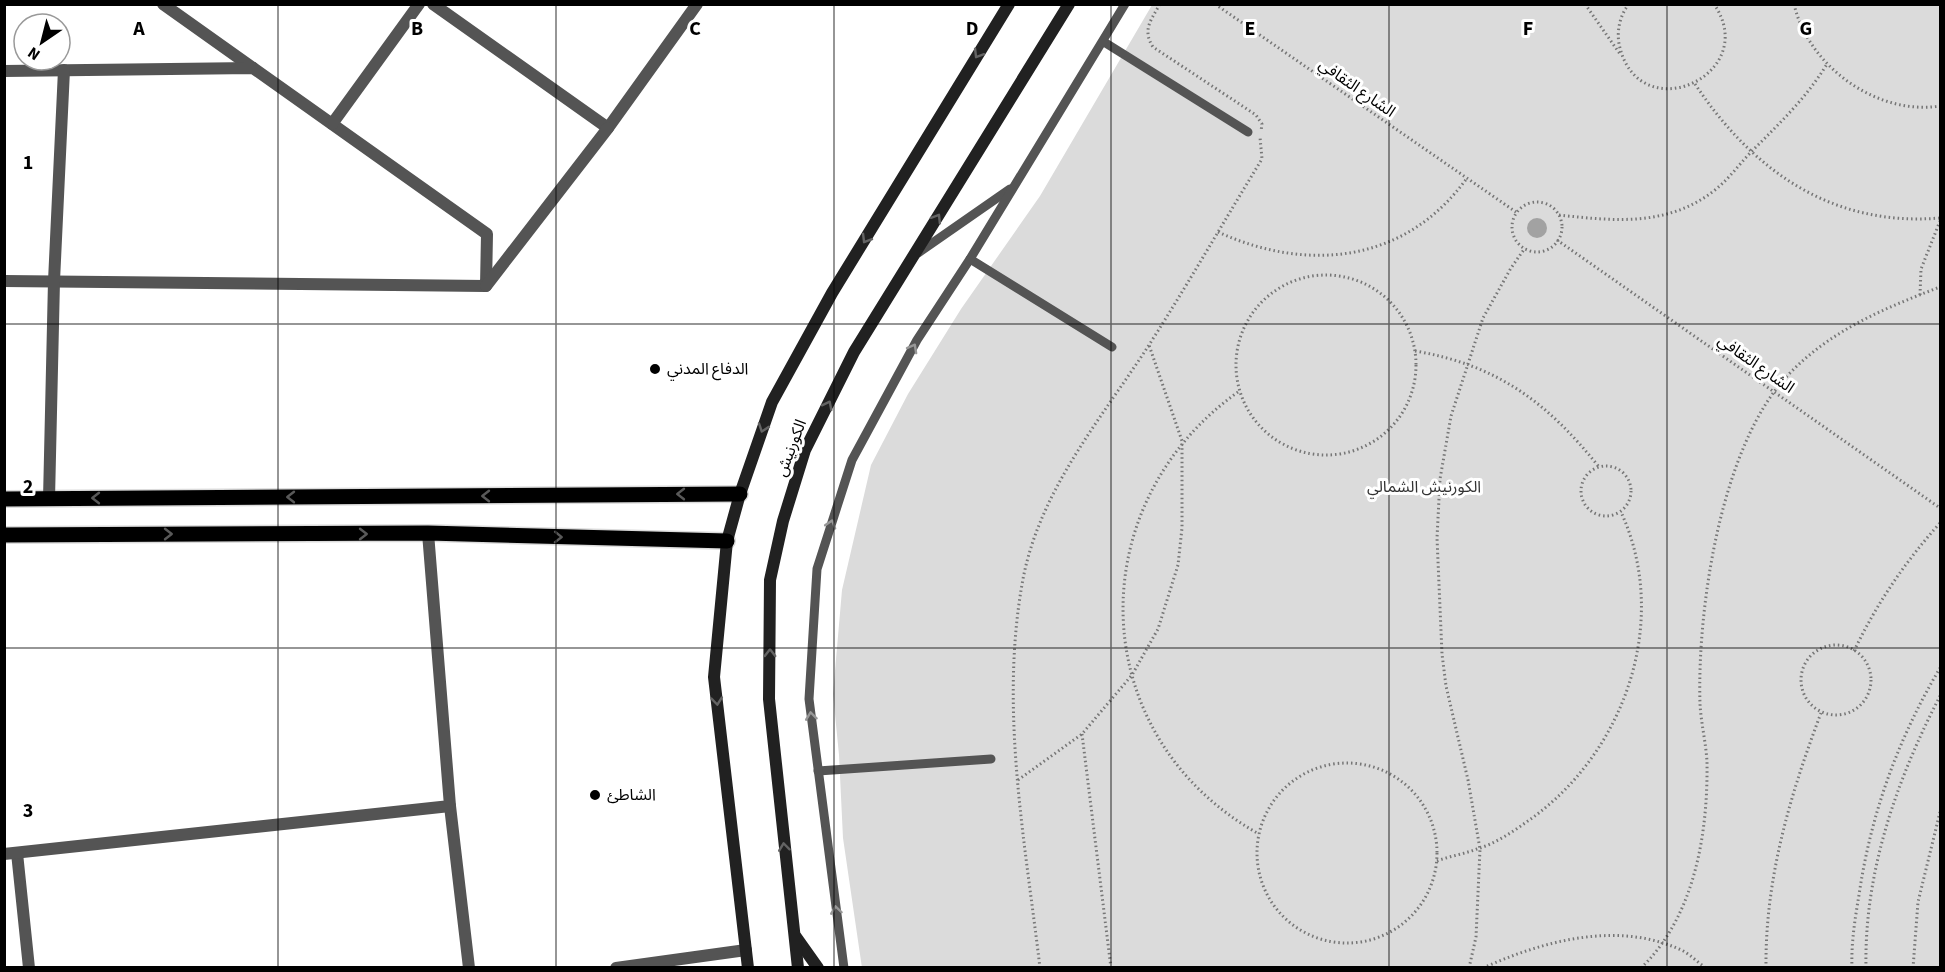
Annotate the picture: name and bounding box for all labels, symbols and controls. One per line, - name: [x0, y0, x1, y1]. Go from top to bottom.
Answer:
- north arrow: [12, 12, 72, 72]
- text: A: [132, 15, 145, 43]
- text: B: [411, 15, 423, 43]
- text: C: [689, 15, 701, 43]
- text: D: [966, 15, 978, 43]
- text: E: [1245, 15, 1255, 43]
- text: F: [1523, 15, 1533, 43]
- text: G: [1800, 15, 1812, 43]
- text: N: [23, 41, 45, 66]
- one-way arrow: [974, 48, 986, 58]
- street label: الشارع الثقافي: [1314, 54, 1400, 123]
- text: 1: [23, 149, 33, 177]
- one-way arrow: [929, 214, 941, 224]
- one-way arrow: [861, 233, 873, 243]
- street label: الشارع الثقافي: [1713, 330, 1799, 399]
- one-way arrow: [906, 343, 917, 354]
- place label: الدفاع المدني: [667, 358, 748, 381]
- marker: الدفاع المدني: [648, 362, 662, 376]
- one-way arrow: [820, 400, 832, 411]
- street label: الكورنيش: [770, 416, 812, 480]
- one-way arrow: [757, 422, 770, 433]
- text: 2: [23, 473, 33, 501]
- park label: الكورنيش الشمالي: [1367, 476, 1481, 499]
- one-way arrow: [677, 488, 686, 501]
- one-way arrow: [482, 490, 491, 502]
- one-way arrow: [287, 491, 296, 503]
- one-way arrow: [92, 492, 101, 505]
- one-way arrow: [824, 519, 837, 530]
- one-way arrow: [163, 528, 172, 540]
- one-way arrow: [358, 528, 367, 540]
- one-way arrow: [553, 530, 562, 543]
- one-way arrow: [764, 648, 776, 657]
- one-way arrow: [710, 696, 723, 705]
- one-way arrow: [805, 712, 817, 721]
- place label: الشاطئ: [607, 784, 656, 806]
- marker: الشاطئ: [588, 788, 602, 802]
- text: 3: [23, 797, 33, 825]
- one-way arrow: [778, 842, 791, 851]
- one-way arrow: [831, 905, 843, 914]

